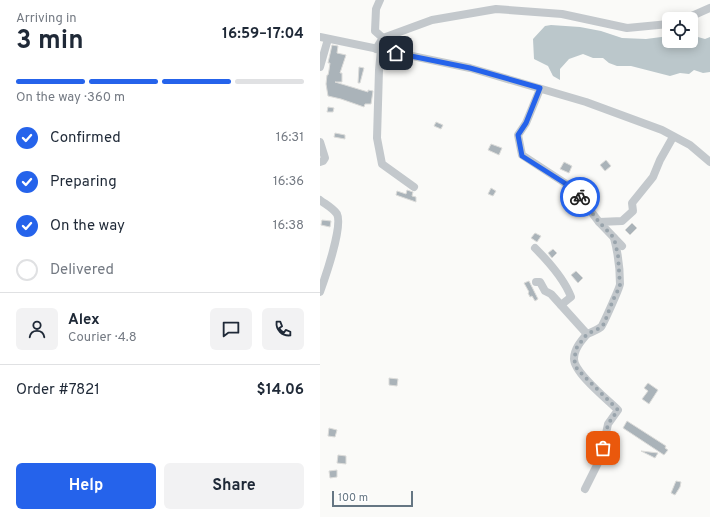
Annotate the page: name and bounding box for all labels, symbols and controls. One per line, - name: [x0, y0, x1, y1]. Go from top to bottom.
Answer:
- text: Arriving in: [16, 11, 77, 27]
- map controls: [662, 12, 698, 48]
- button: locate: [662, 12, 698, 48]
- text: 3 min: [16, 25, 84, 58]
- text: 16:59–17:04: [222, 25, 304, 44]
- pin: [379, 36, 413, 70]
- icon: home: [385, 42, 407, 64]
- text: On the way · 360 m: [16, 90, 125, 106]
- icon: check: [16, 127, 38, 149]
- text: Confirmed: [50, 129, 121, 148]
- text: 16:31: [276, 130, 304, 146]
- icon: check: [16, 171, 38, 193]
- text: Preparing: [50, 173, 117, 192]
- text: 16:36: [273, 174, 304, 190]
- courier: [560, 177, 600, 217]
- icon: bike: [569, 186, 591, 208]
- icon: check: [16, 215, 38, 237]
- text: On the way: [50, 217, 125, 236]
- text: 16:38: [273, 218, 304, 234]
- text: Delivered: [50, 261, 114, 280]
- button: person: [16, 308, 58, 350]
- button: chat: [210, 308, 252, 350]
- button: phone: [262, 308, 304, 350]
- text: Alex: [68, 311, 100, 330]
- text: Courier · 4.8: [68, 330, 137, 346]
- text: Order #7821: [16, 381, 100, 400]
- text: $14.06: [257, 381, 304, 400]
- pin: [586, 431, 620, 465]
- icon: bag: [592, 437, 614, 459]
- button: Help: [16, 463, 156, 509]
- button: Share: [164, 463, 304, 509]
- scale bar: [332, 489, 413, 508]
- text: 100 m: [338, 491, 368, 505]

